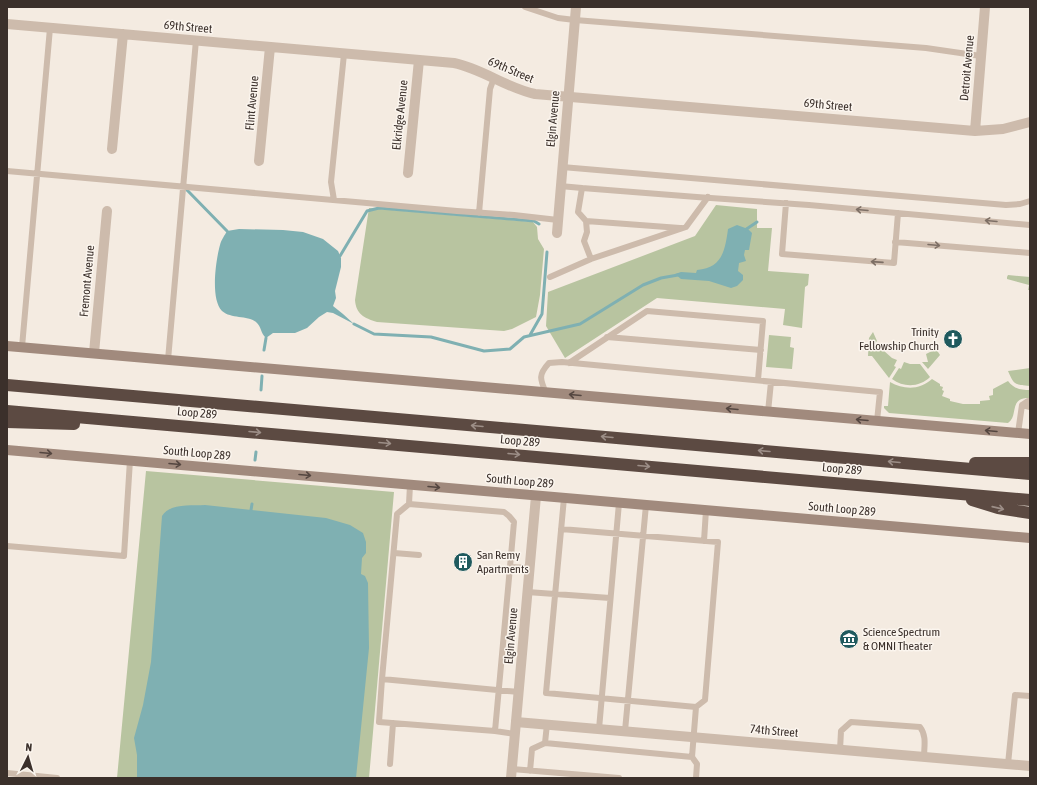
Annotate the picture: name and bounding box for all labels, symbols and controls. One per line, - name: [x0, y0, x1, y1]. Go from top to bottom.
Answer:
- street label: 69th Street: [163, 18, 213, 36]
- street label: Detroit Avenue: [957, 35, 977, 101]
- street label: 69th Street: [486, 54, 537, 86]
- street label: Flint Avenue: [243, 75, 261, 131]
- street label: Elkridge Avenue: [389, 79, 411, 151]
- street label: Elgin Avenue: [544, 90, 562, 148]
- street label: 69th Street: [803, 96, 853, 114]
- one-way arrow: [856, 206, 869, 213]
- one-way arrow: [985, 217, 998, 224]
- one-way arrow: [927, 242, 940, 249]
- street label: Fremont Avenue: [77, 245, 97, 317]
- one-way arrow: [871, 258, 884, 265]
- place label: Trinity Fellowship Church: [859, 325, 939, 353]
- church icon: Trinity Fellowship Church: [942, 328, 964, 350]
- one-way arrow: [569, 392, 582, 399]
- street label: Loop 289: [176, 404, 218, 422]
- one-way arrow: [726, 405, 739, 412]
- one-way arrow: [856, 416, 869, 423]
- one-way arrow: [471, 423, 484, 430]
- one-way arrow: [985, 427, 998, 434]
- one-way arrow: [248, 429, 261, 436]
- street label: Loop 289: [499, 432, 541, 450]
- one-way arrow: [601, 434, 614, 441]
- one-way arrow: [378, 440, 391, 447]
- street label: South Loop 289: [163, 443, 232, 463]
- one-way arrow: [758, 447, 771, 455]
- one-way arrow: [39, 449, 52, 457]
- one-way arrow: [507, 451, 520, 458]
- one-way arrow: [887, 459, 900, 466]
- street label: Loop 289: [821, 460, 863, 478]
- one-way arrow: [168, 461, 181, 468]
- one-way arrow: [637, 462, 650, 469]
- street label: South Loop 289: [486, 471, 555, 491]
- one-way arrow: [298, 472, 311, 479]
- one-way arrow: [427, 483, 440, 490]
- street label: South Loop 289: [808, 499, 877, 519]
- one-way arrow: [991, 504, 1004, 512]
- place label: San Remy Apartments: [477, 548, 529, 576]
- building icon: San Remy Apartments: [452, 551, 474, 573]
- street label: Elgin Avenue: [502, 607, 520, 665]
- place label: Science Spectrum & OMNI Theater: [863, 625, 940, 653]
- museum icon: Science Spectrum & OMNI Theater: [838, 628, 860, 650]
- street label: 74th Street: [749, 722, 799, 740]
- north arrow: [8, 737, 48, 777]
- text: N: [25, 741, 33, 753]

